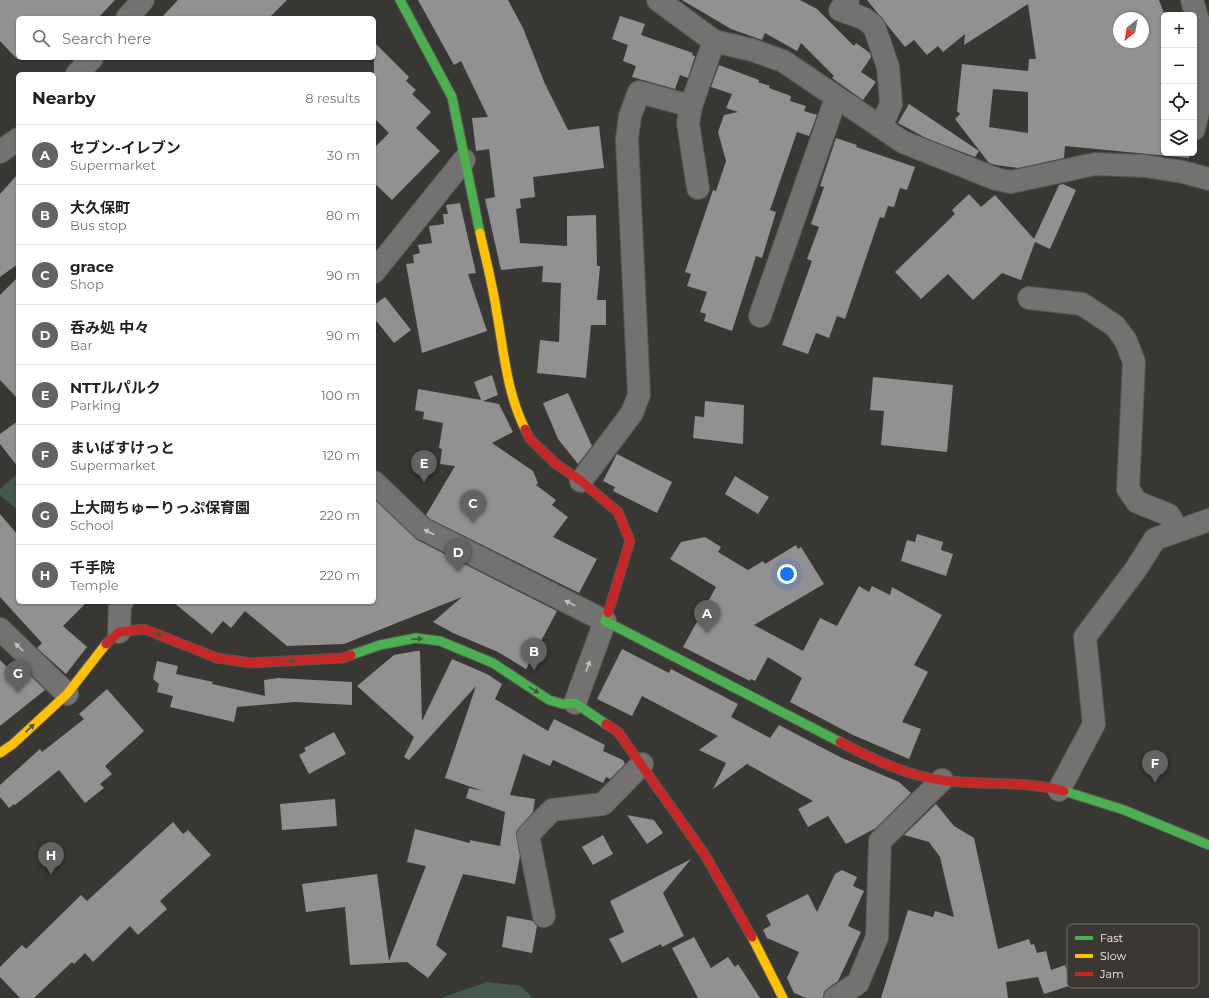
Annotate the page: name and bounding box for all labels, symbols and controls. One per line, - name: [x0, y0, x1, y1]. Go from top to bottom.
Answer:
- north arrow: [1113, 12, 1149, 48]
- map controls: [1161, 12, 1197, 156]
- button: +: [1161, 12, 1197, 48]
- search box: [16, 16, 376, 60]
- icon: search: [30, 27, 52, 49]
- text: Search here: [62, 29, 151, 48]
- button: −: [1161, 48, 1197, 84]
- button: locate: [1161, 84, 1197, 120]
- text: Nearby: [32, 88, 96, 108]
- text: 8 results: [305, 90, 360, 106]
- button: layers: [1161, 120, 1197, 156]
- text: セブン-イレブン: [70, 138, 181, 157]
- text: A: [40, 147, 50, 163]
- text: 30 m: [327, 147, 360, 163]
- text: Supermarket: [70, 157, 156, 173]
- text: 大久保町: [70, 198, 130, 217]
- text: B: [40, 207, 50, 223]
- text: 80 m: [326, 207, 360, 223]
- text: Bus stop: [70, 217, 127, 233]
- text: grace: [70, 257, 114, 276]
- text: C: [40, 267, 50, 283]
- text: 90 m: [326, 267, 360, 283]
- text: Shop: [70, 276, 104, 292]
- text: 呑み処 中々: [70, 318, 149, 337]
- text: D: [40, 327, 50, 343]
- text: 90 m: [326, 327, 360, 343]
- text: Bar: [70, 337, 93, 353]
- text: NTTルパルク: [70, 378, 161, 397]
- text: E: [41, 387, 49, 403]
- text: 100 m: [321, 387, 360, 403]
- text: Parking: [70, 397, 121, 413]
- text: まいばすけっと: [70, 438, 175, 457]
- text: F: [41, 447, 49, 463]
- text: 120 m: [322, 447, 360, 463]
- pin: E: [411, 450, 437, 483]
- text: Supermarket: [70, 457, 156, 473]
- pin: C: [460, 490, 486, 523]
- text: 上大岡ちゅーりっぷ保育園: [70, 498, 250, 517]
- text: G: [40, 507, 50, 523]
- text: 220 m: [319, 507, 360, 523]
- text: School: [70, 517, 114, 533]
- one-way arrow: [423, 529, 435, 535]
- pin: D: [445, 539, 471, 572]
- text: 千手院: [70, 558, 115, 577]
- your location: [777, 564, 797, 584]
- text: H: [40, 567, 50, 583]
- text: 220 m: [319, 567, 360, 583]
- text: Temple: [70, 577, 119, 593]
- one-way arrow: [564, 600, 576, 606]
- pin: A: [694, 600, 720, 633]
- one-way arrow: [151, 631, 162, 637]
- one-way arrow: [411, 636, 424, 642]
- pin: B: [521, 638, 547, 671]
- one-way arrow: [14, 642, 24, 652]
- one-way arrow: [284, 658, 297, 664]
- pin: G: [5, 660, 31, 693]
- one-way arrow: [586, 660, 592, 672]
- one-way arrow: [528, 687, 540, 694]
- one-way arrow: [25, 724, 35, 733]
- pin: F: [1142, 750, 1168, 783]
- pin: H: [38, 842, 64, 875]
- legend: [1067, 924, 1199, 988]
- text: Fast: [1100, 931, 1124, 945]
- text: Slow: [1100, 949, 1126, 963]
- text: Jam: [1099, 967, 1124, 981]

